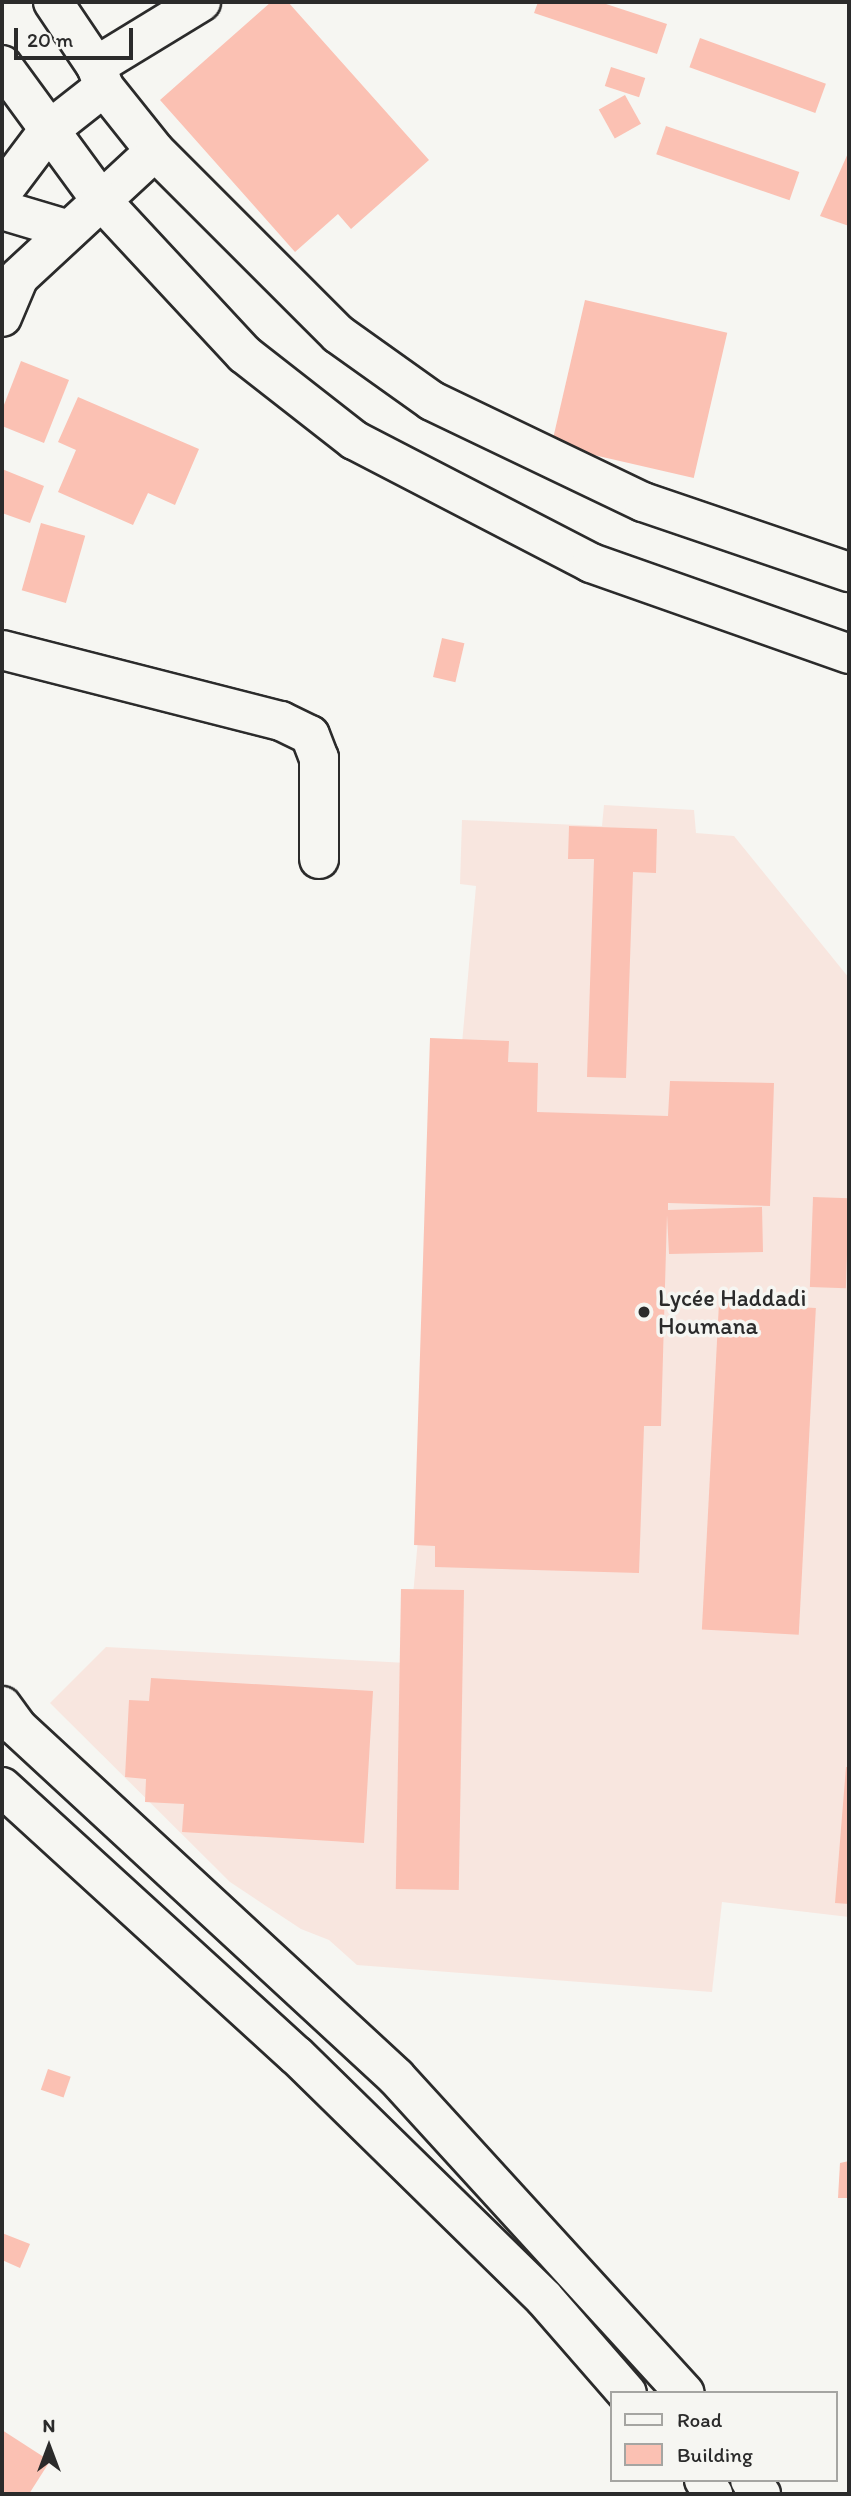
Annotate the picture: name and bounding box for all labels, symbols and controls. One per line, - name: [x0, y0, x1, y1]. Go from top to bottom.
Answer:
- scale bar: [18, 14, 136, 58]
- text: 20 m: [27, 27, 73, 52]
- place label: Lycée Haddadi Houmana: [658, 1284, 806, 1340]
- marker: Lycée Haddadi Houmana: [636, 1304, 652, 1320]
- legend: [610, 2391, 837, 2482]
- text: Road: [677, 2407, 722, 2432]
- north arrow: [14, 2412, 84, 2482]
- text: N: [43, 2414, 55, 2437]
- text: Building: [677, 2442, 753, 2467]

